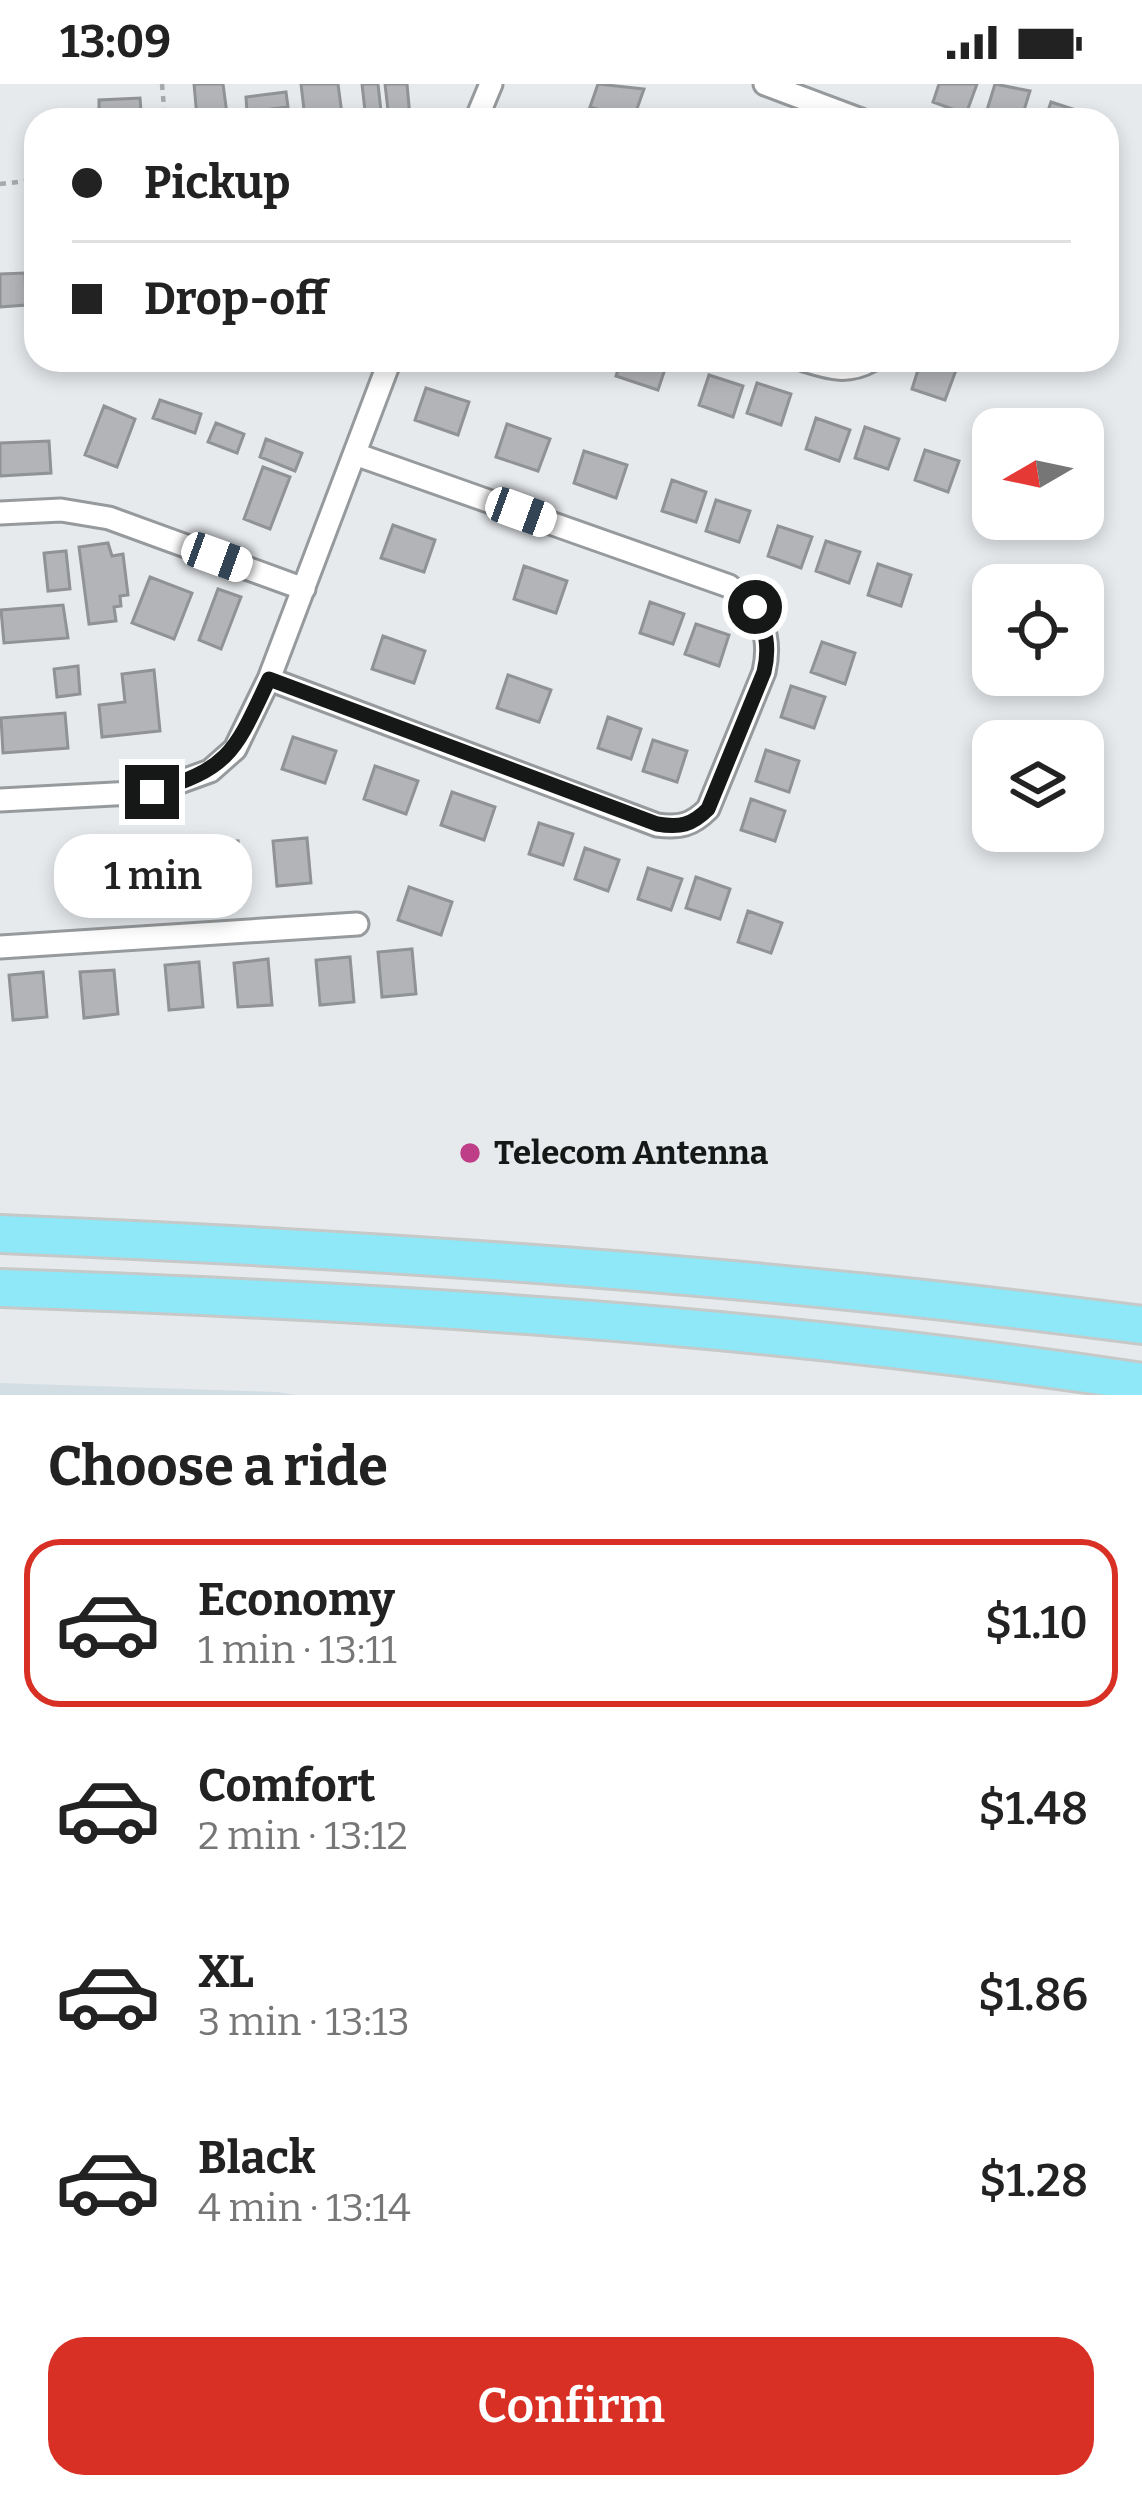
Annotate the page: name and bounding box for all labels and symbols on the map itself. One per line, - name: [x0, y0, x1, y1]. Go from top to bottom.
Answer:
- north arrow: [972, 408, 1104, 540]
- car: [481, 483, 561, 541]
- car: [177, 528, 257, 586]
- route start: [728, 580, 782, 634]
- route end: [125, 765, 179, 819]
- callout: 1 min: [53, 834, 251, 918]
- place label: Telecom Antenna: [494, 1133, 769, 1173]
- marker: Telecom Antenna: [457, 1140, 483, 1166]

